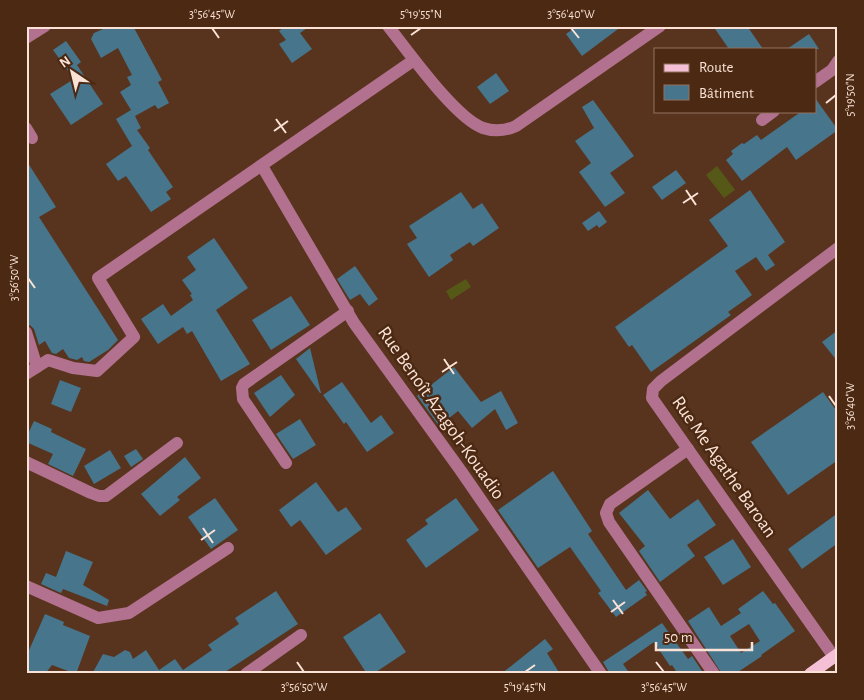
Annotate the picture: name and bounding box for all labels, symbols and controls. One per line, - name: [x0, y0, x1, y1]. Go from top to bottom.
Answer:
- text: 3°56'45"W: [189, 8, 235, 20]
- text: 5°19'55"N: [400, 8, 442, 20]
- text: 3°56'40"W: [547, 8, 595, 20]
- north arrow: [48, 48, 98, 98]
- legend: [654, 48, 816, 112]
- text: N: [57, 54, 73, 71]
- text: Route: [699, 60, 733, 75]
- text: 5°19'50"N: [844, 73, 856, 117]
- text: Bâtiment: [699, 86, 754, 101]
- text: 3°56'50"W: [8, 254, 20, 301]
- street label: Rue Benoît Azagoh-Kouadio: [374, 323, 508, 503]
- text: 3°56'40"W: [844, 382, 856, 430]
- street label: Rue Me Agathe Baroan: [668, 393, 780, 541]
- scale bar: [656, 620, 753, 652]
- text: 50 m: [664, 630, 693, 645]
- text: 3°56'50"W: [281, 681, 328, 693]
- text: 5°19'45"N: [504, 681, 546, 693]
- text: 3°56'45"W: [641, 681, 687, 693]

